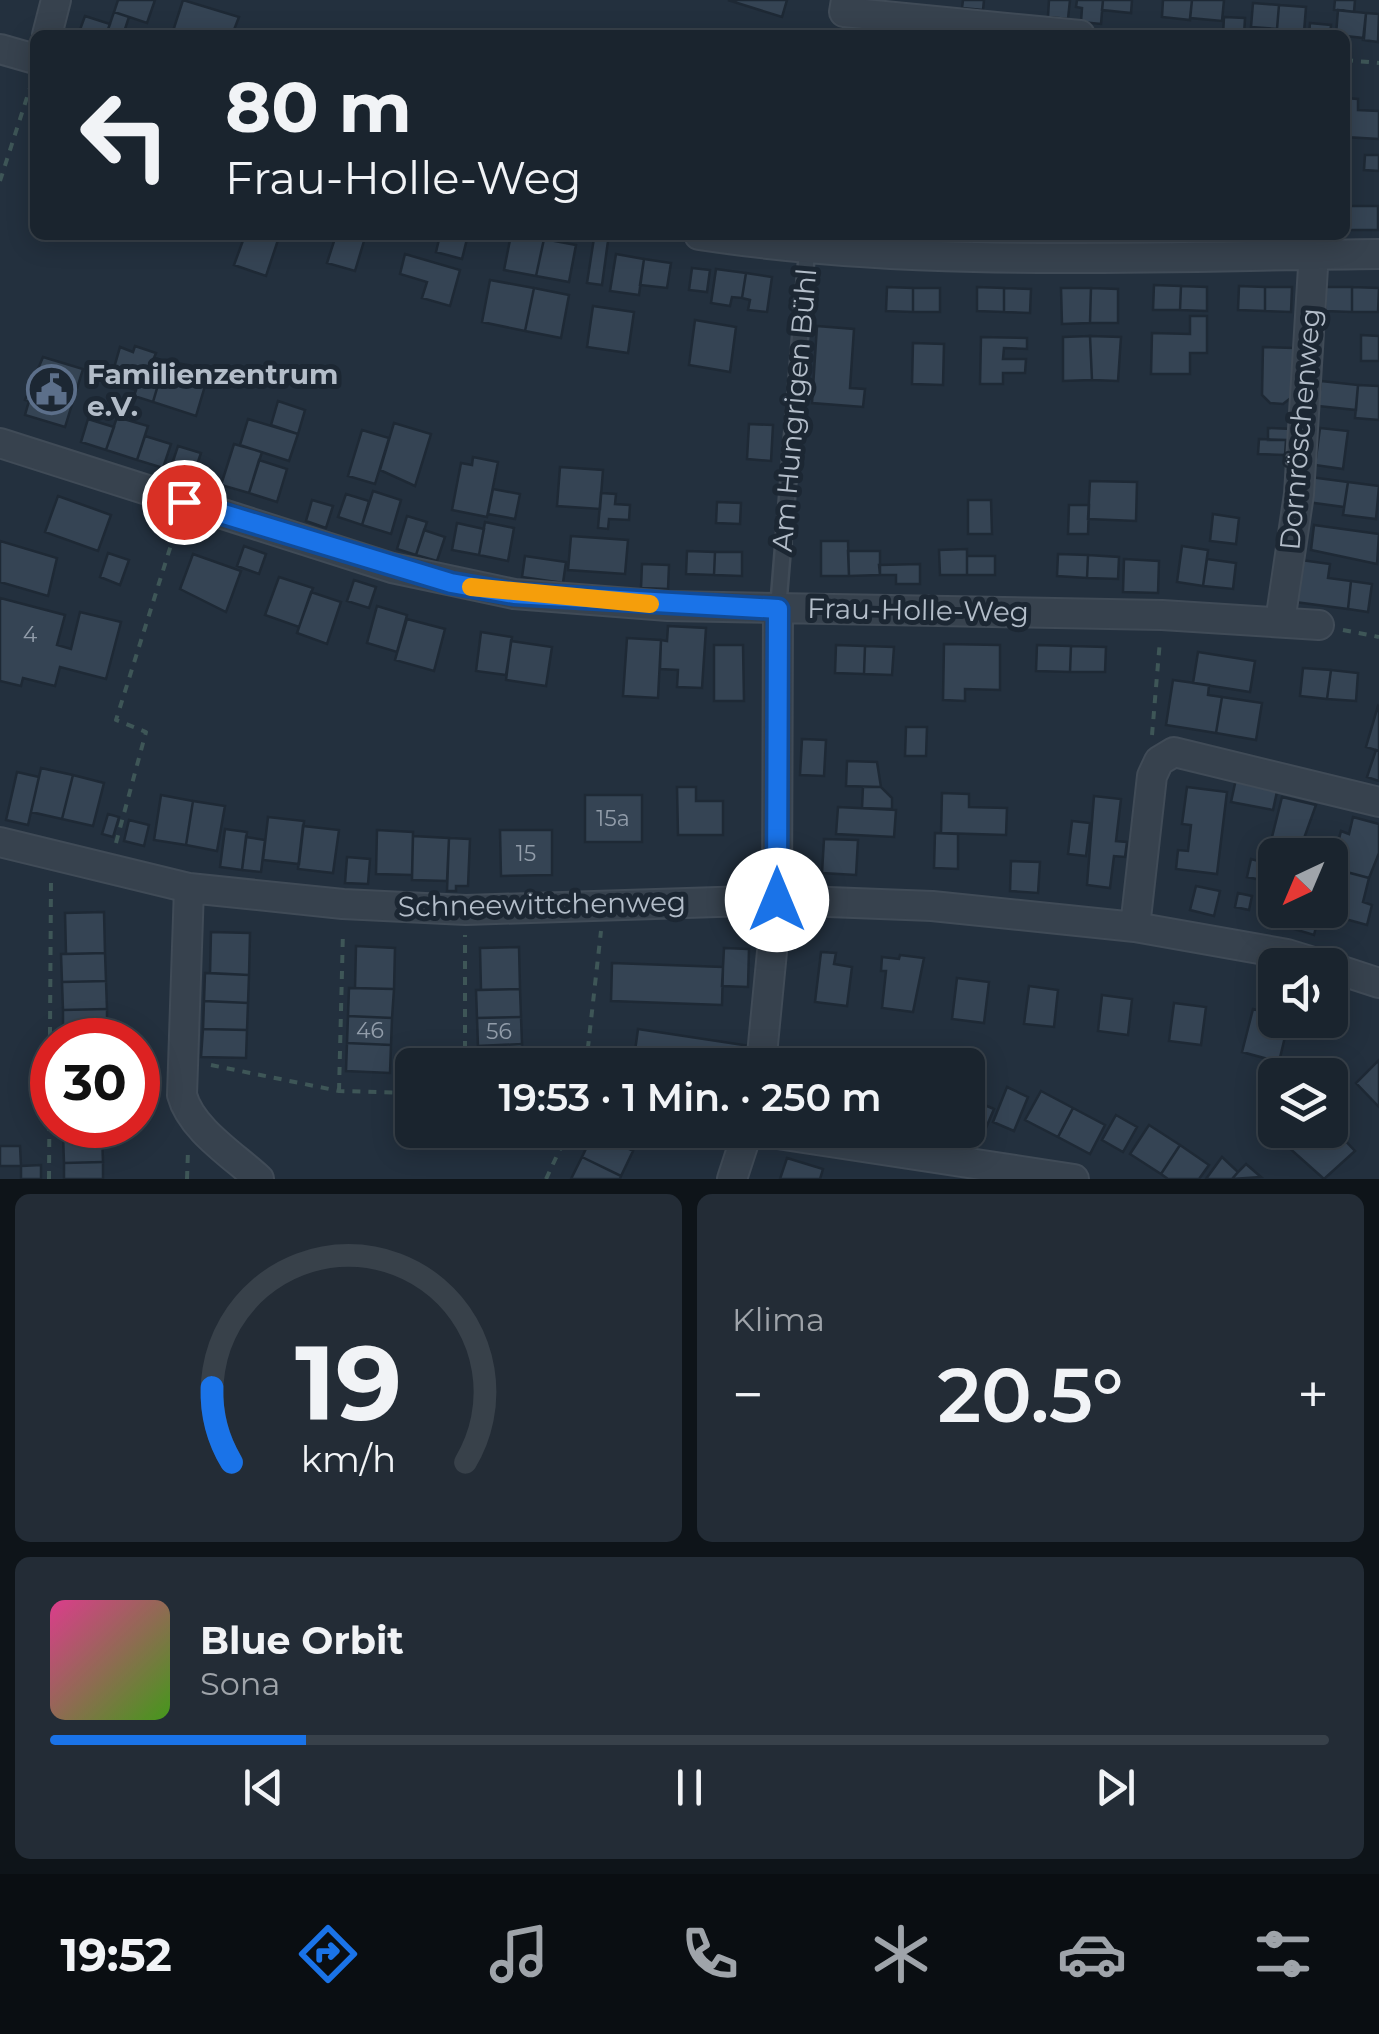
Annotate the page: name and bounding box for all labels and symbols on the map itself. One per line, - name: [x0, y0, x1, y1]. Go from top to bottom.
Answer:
- street label: Am Hungrigen Bühl: [765, 267, 823, 553]
- street label: Dornröschenweg: [1272, 306, 1328, 552]
- place label: Familienzentrum e.V.: [87, 357, 338, 423]
- public building icon: Familienzentrum e.V.: [26, 364, 78, 416]
- pin: [142, 460, 227, 545]
- street label: Frau-Holle-Weg: [807, 591, 1029, 629]
- house number: 4: [23, 621, 38, 648]
- house number: 15a: [596, 805, 630, 832]
- north arrow: [1258, 838, 1348, 928]
- house number: 15: [516, 840, 536, 867]
- position arrow: [725, 848, 829, 952]
- street label: Schneewittchenweg: [398, 884, 686, 924]
- house number: 46: [356, 1017, 384, 1044]
- speed limit sign: 30: [30, 1018, 160, 1148]
- house number: 56: [486, 1018, 512, 1045]

